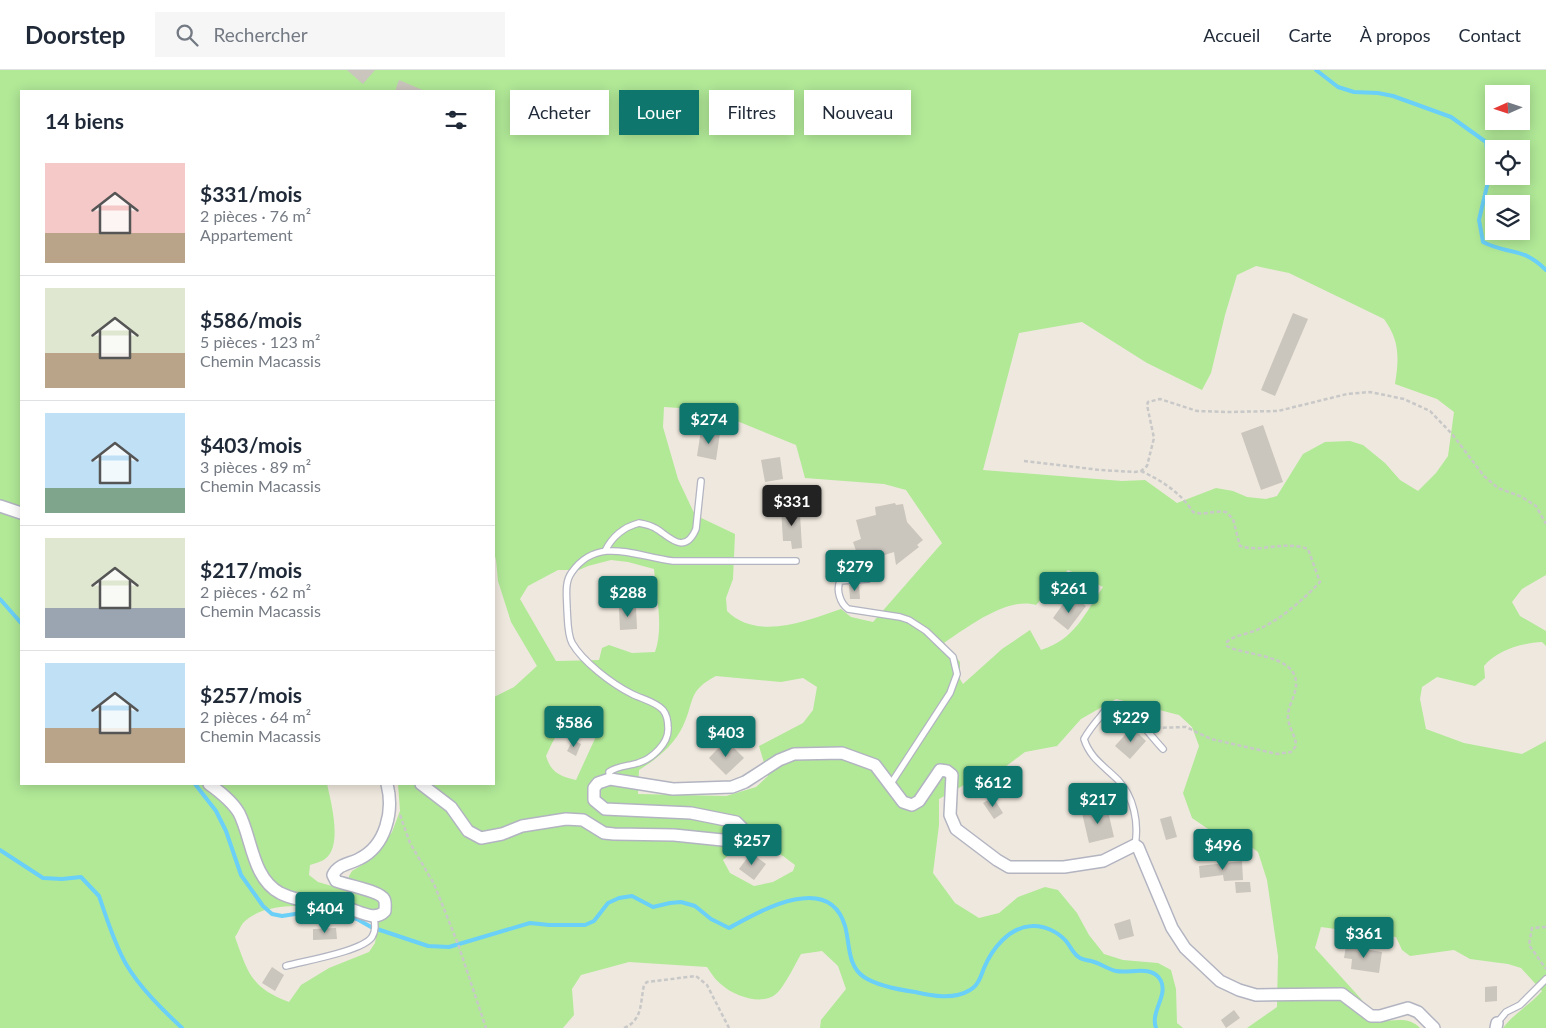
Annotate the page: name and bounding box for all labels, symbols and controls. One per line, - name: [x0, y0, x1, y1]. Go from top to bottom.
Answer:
- search box: [155, 12, 505, 57]
- text: Doorstep: [25, 20, 125, 49]
- icon: search: [173, 21, 201, 49]
- text: Rechercher: [213, 23, 308, 46]
- text: Accueil: [1203, 24, 1260, 46]
- text: Carte: [1288, 24, 1332, 46]
- text: À propos: [1360, 24, 1431, 46]
- text: Contact: [1459, 24, 1521, 46]
- north arrow: [1485, 85, 1530, 130]
- map controls: [1485, 85, 1530, 240]
- chip: Acheter: [510, 90, 609, 135]
- chip: Louer: [619, 90, 699, 135]
- chip: Filtres: [709, 90, 794, 135]
- chip: Nouveau: [804, 90, 911, 135]
- icon: filters: [442, 106, 470, 134]
- text: 14 biens: [45, 108, 124, 133]
- button: locate: [1485, 140, 1530, 185]
- text: $331/mois: [200, 181, 302, 206]
- icon: home: [85, 183, 145, 243]
- button: layers: [1485, 195, 1530, 240]
- text: 2 pièces · 76 m²: [200, 206, 311, 225]
- text: Appartement: [200, 225, 293, 244]
- text: $586/mois: [200, 307, 302, 332]
- icon: home: [85, 308, 145, 368]
- text: 5 pièces · 123 m²: [200, 332, 320, 351]
- text: Chemin Macassis: [200, 351, 321, 370]
- pin: $274: [679, 402, 739, 445]
- text: $274: [690, 409, 728, 428]
- text: $403/mois: [200, 432, 302, 457]
- icon: home: [85, 433, 145, 493]
- text: 3 pièces · 89 m²: [200, 457, 311, 476]
- text: Chemin Macassis: [200, 476, 321, 495]
- pin: $331: [762, 484, 822, 527]
- text: $331: [773, 491, 811, 510]
- pin: $279: [825, 550, 885, 592]
- text: $279: [836, 556, 874, 575]
- text: $217/mois: [200, 557, 302, 582]
- icon: home: [85, 558, 145, 618]
- pin: $261: [1039, 572, 1099, 614]
- pin: $288: [598, 576, 658, 618]
- text: $261: [1050, 578, 1088, 597]
- text: 2 pièces · 62 m²: [200, 582, 311, 601]
- text: $288: [609, 582, 647, 601]
- text: Chemin Macassis: [200, 601, 321, 620]
- text: $257/mois: [200, 682, 302, 707]
- icon: home: [85, 683, 145, 743]
- pin: $229: [1101, 700, 1161, 743]
- pin: $586: [544, 706, 604, 748]
- text: 2 pièces · 64 m²: [200, 707, 311, 726]
- text: $229: [1112, 707, 1150, 726]
- text: $586: [555, 712, 593, 731]
- pin: $403: [696, 716, 756, 758]
- text: $403: [707, 722, 745, 741]
- text: Chemin Macassis: [200, 726, 321, 745]
- pin: $612: [963, 766, 1023, 808]
- text: $612: [974, 772, 1012, 791]
- pin: $217: [1068, 782, 1128, 825]
- text: $217: [1079, 789, 1117, 808]
- pin: $257: [722, 824, 782, 866]
- pin: $496: [1193, 828, 1253, 871]
- text: $257: [733, 830, 771, 849]
- text: $496: [1204, 835, 1242, 854]
- pin: $404: [295, 892, 355, 934]
- text: $404: [306, 898, 344, 917]
- pin: $361: [1334, 916, 1394, 959]
- text: $361: [1345, 923, 1383, 942]

